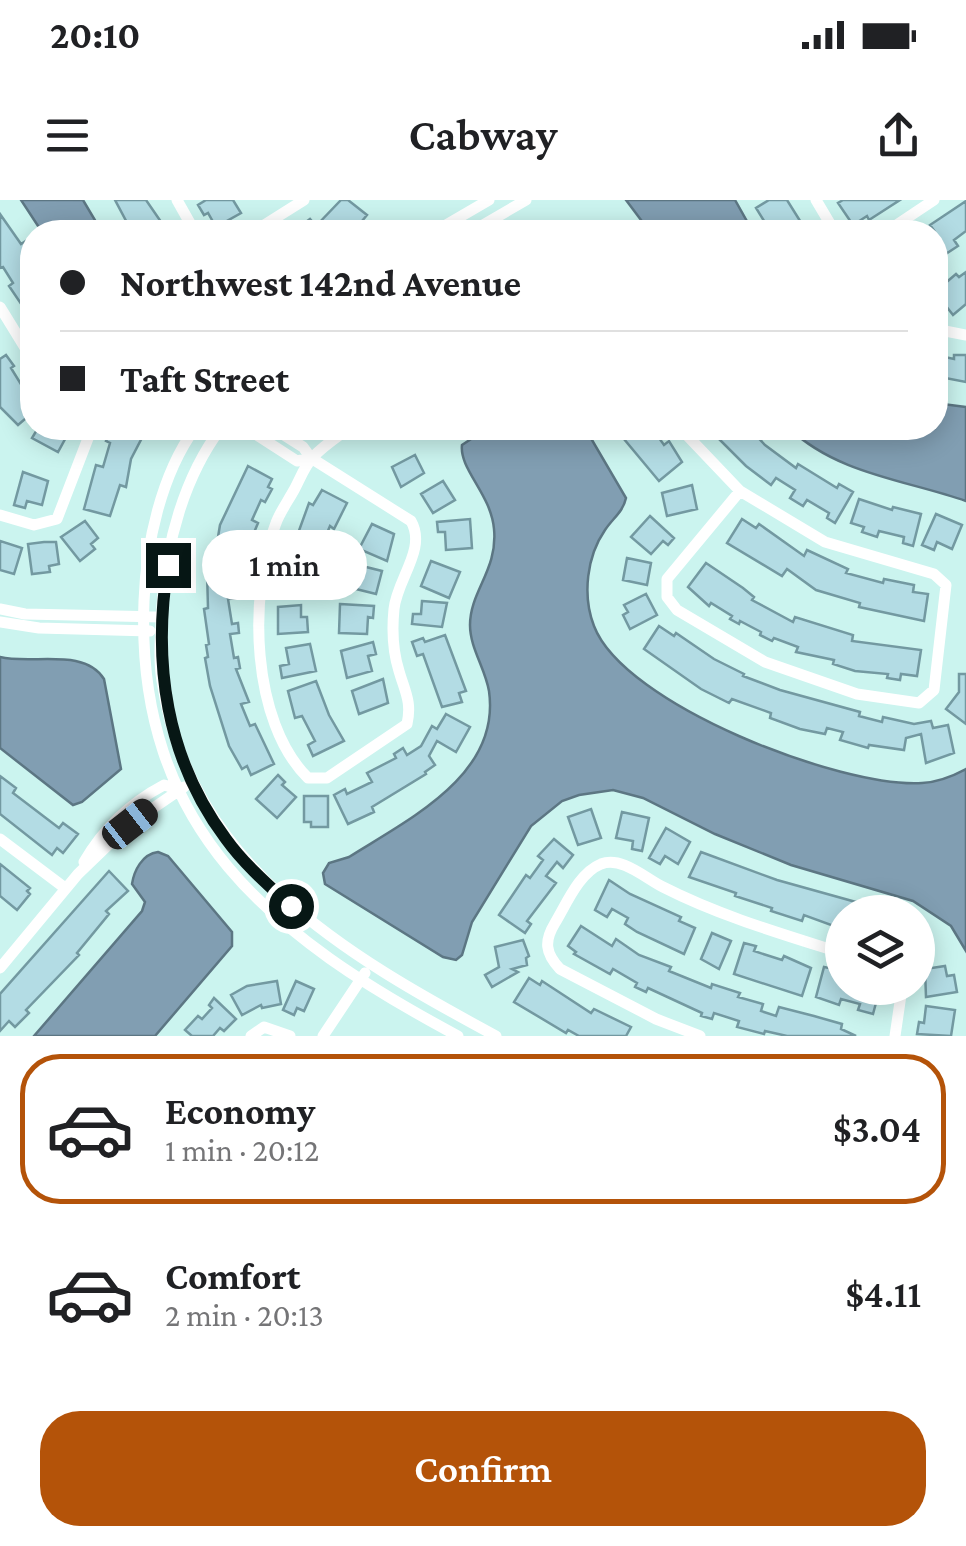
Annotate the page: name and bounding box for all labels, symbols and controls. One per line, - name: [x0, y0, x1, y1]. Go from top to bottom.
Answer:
- text: 20:10: [50, 14, 140, 56]
- icon: menu: [40, 108, 95, 163]
- icon: share: [871, 108, 926, 163]
- text: Cabway: [409, 110, 557, 160]
- text: Northwest 142nd Avenue: [120, 262, 521, 304]
- text: Taft Street: [120, 358, 289, 400]
- callout: 1 min: [203, 530, 368, 600]
- route end: [146, 543, 191, 588]
- text: 1 min: [249, 547, 320, 583]
- car: [97, 794, 163, 854]
- route start: [269, 884, 314, 929]
- map controls: [825, 895, 935, 1005]
- button: layers: [825, 895, 935, 1005]
- icon: car: [45, 1084, 135, 1174]
- text: Economy: [165, 1090, 315, 1132]
- text: $3.04: [833, 1108, 921, 1150]
- text: 1 min · 20:12: [165, 1132, 319, 1168]
- icon: car: [45, 1249, 135, 1339]
- text: Comfort: [165, 1255, 301, 1297]
- text: $4.11: [845, 1273, 921, 1315]
- text: 2 min · 20:13: [165, 1297, 324, 1333]
- button: Confirm: [40, 1411, 926, 1526]

